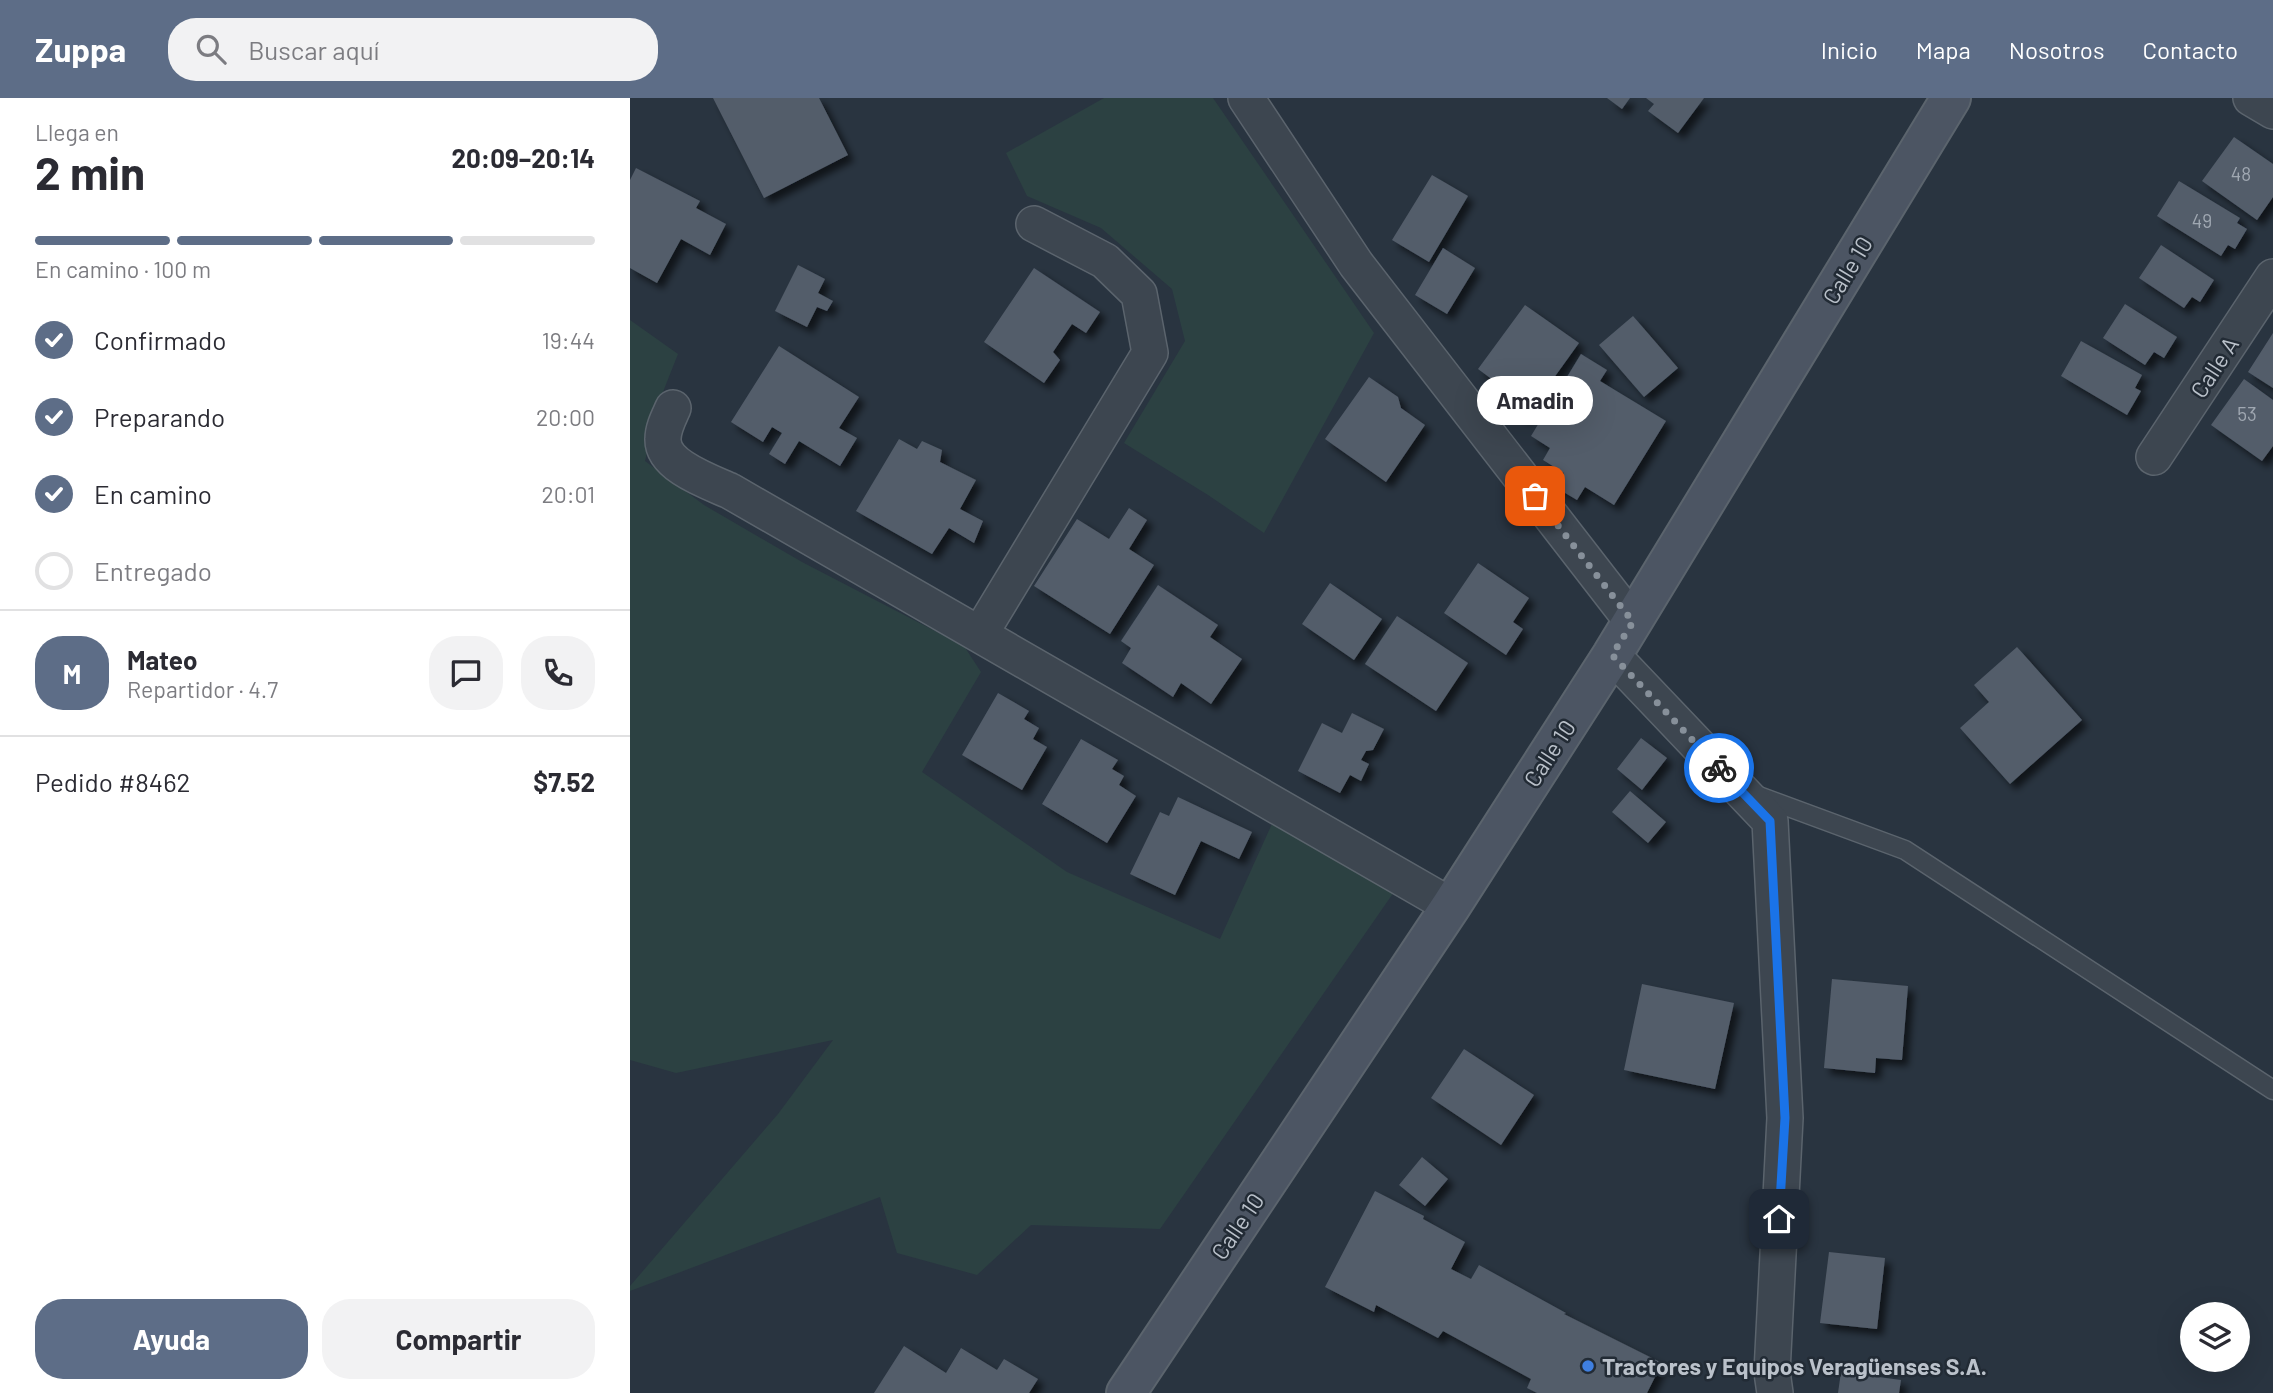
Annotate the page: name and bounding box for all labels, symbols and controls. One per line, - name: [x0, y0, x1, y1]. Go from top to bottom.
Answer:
- search box: [168, 18, 658, 81]
- text: Zuppa: [35, 29, 126, 69]
- icon: search: [192, 30, 230, 68]
- text: Buscar aquí: [248, 34, 379, 65]
- text: Inicio: [1821, 35, 1878, 64]
- text: Mapa: [1916, 35, 1971, 64]
- text: Nosotros: [2009, 35, 2105, 64]
- text: Contacto: [2143, 35, 2238, 64]
- text: Llega en: [35, 118, 119, 146]
- text: 20:09–20:14: [451, 142, 595, 173]
- text: 2 min: [35, 144, 145, 199]
- house number: 48: [2231, 162, 2251, 185]
- house number: 49: [2192, 209, 2212, 232]
- street label: Calle 10: [1816, 231, 1878, 309]
- text: En camino · 100 m: [35, 255, 211, 283]
- icon: check: [35, 321, 73, 359]
- text: Confirmado: [94, 324, 226, 355]
- text: 19:44: [542, 326, 595, 354]
- street label: Calle A: [2184, 331, 2244, 403]
- callout: Amadin: [1477, 377, 1593, 426]
- text: Amadin: [1496, 386, 1574, 414]
- icon: check: [35, 398, 73, 436]
- text: Preparando: [94, 401, 225, 432]
- house number: 53: [2237, 402, 2257, 425]
- text: 20:00: [536, 403, 595, 431]
- pin: [1505, 466, 1565, 526]
- icon: check: [35, 475, 73, 513]
- icon: bag: [1516, 477, 1554, 515]
- text: En camino: [94, 478, 212, 509]
- text: 20:01: [541, 480, 595, 508]
- text: Entregado: [94, 555, 212, 586]
- button: chat: [429, 636, 503, 710]
- button: phone: [521, 636, 595, 710]
- text: Mateo: [127, 644, 197, 675]
- text: M: [63, 658, 81, 689]
- text: Repartidor · 4.7: [127, 675, 278, 703]
- street label: Calle 10: [1517, 714, 1581, 792]
- courier: [1684, 733, 1754, 803]
- icon: bike: [1700, 749, 1738, 787]
- text: Pedido #8462: [35, 766, 191, 797]
- text: $7.52: [533, 766, 595, 797]
- street label: Calle 10: [1205, 1187, 1269, 1265]
- pin: [1749, 1189, 1809, 1249]
- icon: home: [1760, 1200, 1798, 1238]
- button: Ayuda: [35, 1299, 308, 1379]
- button: Compartir: [322, 1299, 595, 1379]
- map controls: [2180, 1302, 2250, 1372]
- button: layers: [2180, 1302, 2250, 1372]
- place label: Tractores y Equipos Veragüenses S.A.: [1602, 1352, 1987, 1380]
- marker: Tractores y Equipos Veragüenses S.A.: [1580, 1358, 1596, 1374]

